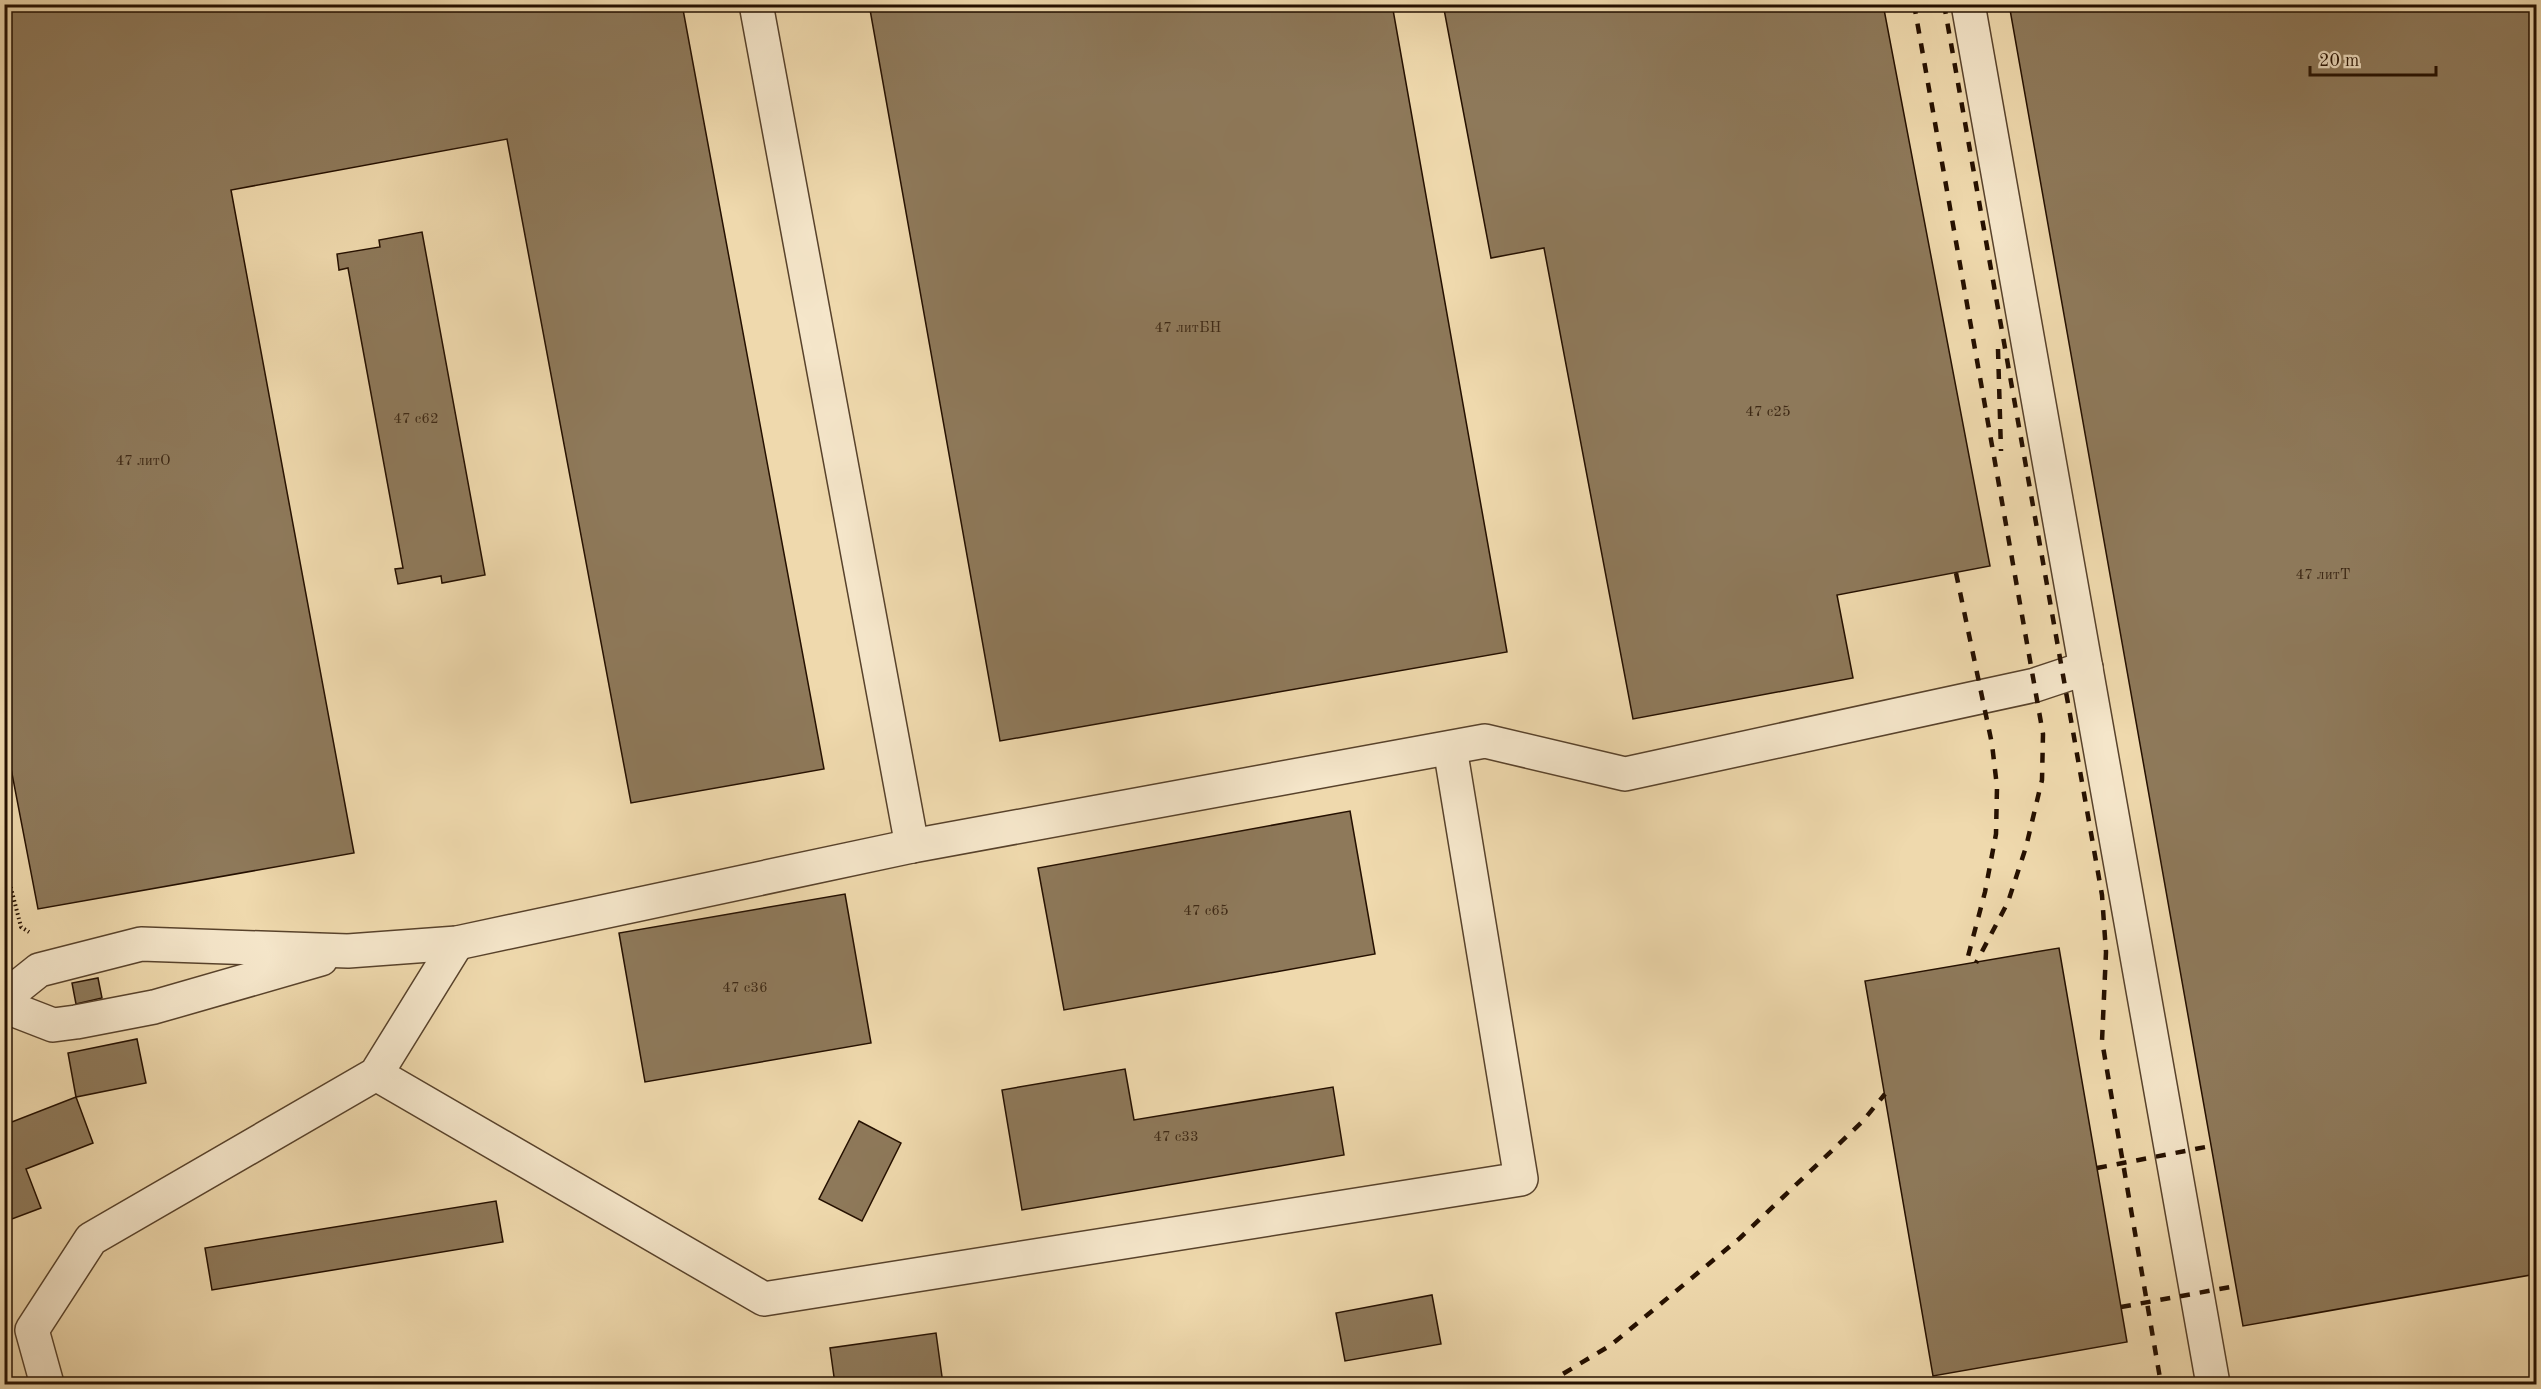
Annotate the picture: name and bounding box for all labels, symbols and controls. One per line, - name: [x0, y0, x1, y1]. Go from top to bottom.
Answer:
- scale bar: [2310, 39, 2436, 77]
- text: 20 m: [2319, 52, 2359, 70]
- house number: 47 литБН: [1155, 321, 1222, 336]
- house number: 47 с25: [1745, 405, 1791, 420]
- house number: 47 с62: [393, 412, 439, 427]
- house number: 47 литО: [116, 454, 170, 469]
- house number: 47 литТ: [2295, 568, 2351, 583]
- house number: 47 с65: [1183, 904, 1229, 919]
- house number: 47 с36: [722, 981, 768, 996]
- house number: 47 с33: [1153, 1130, 1199, 1145]

